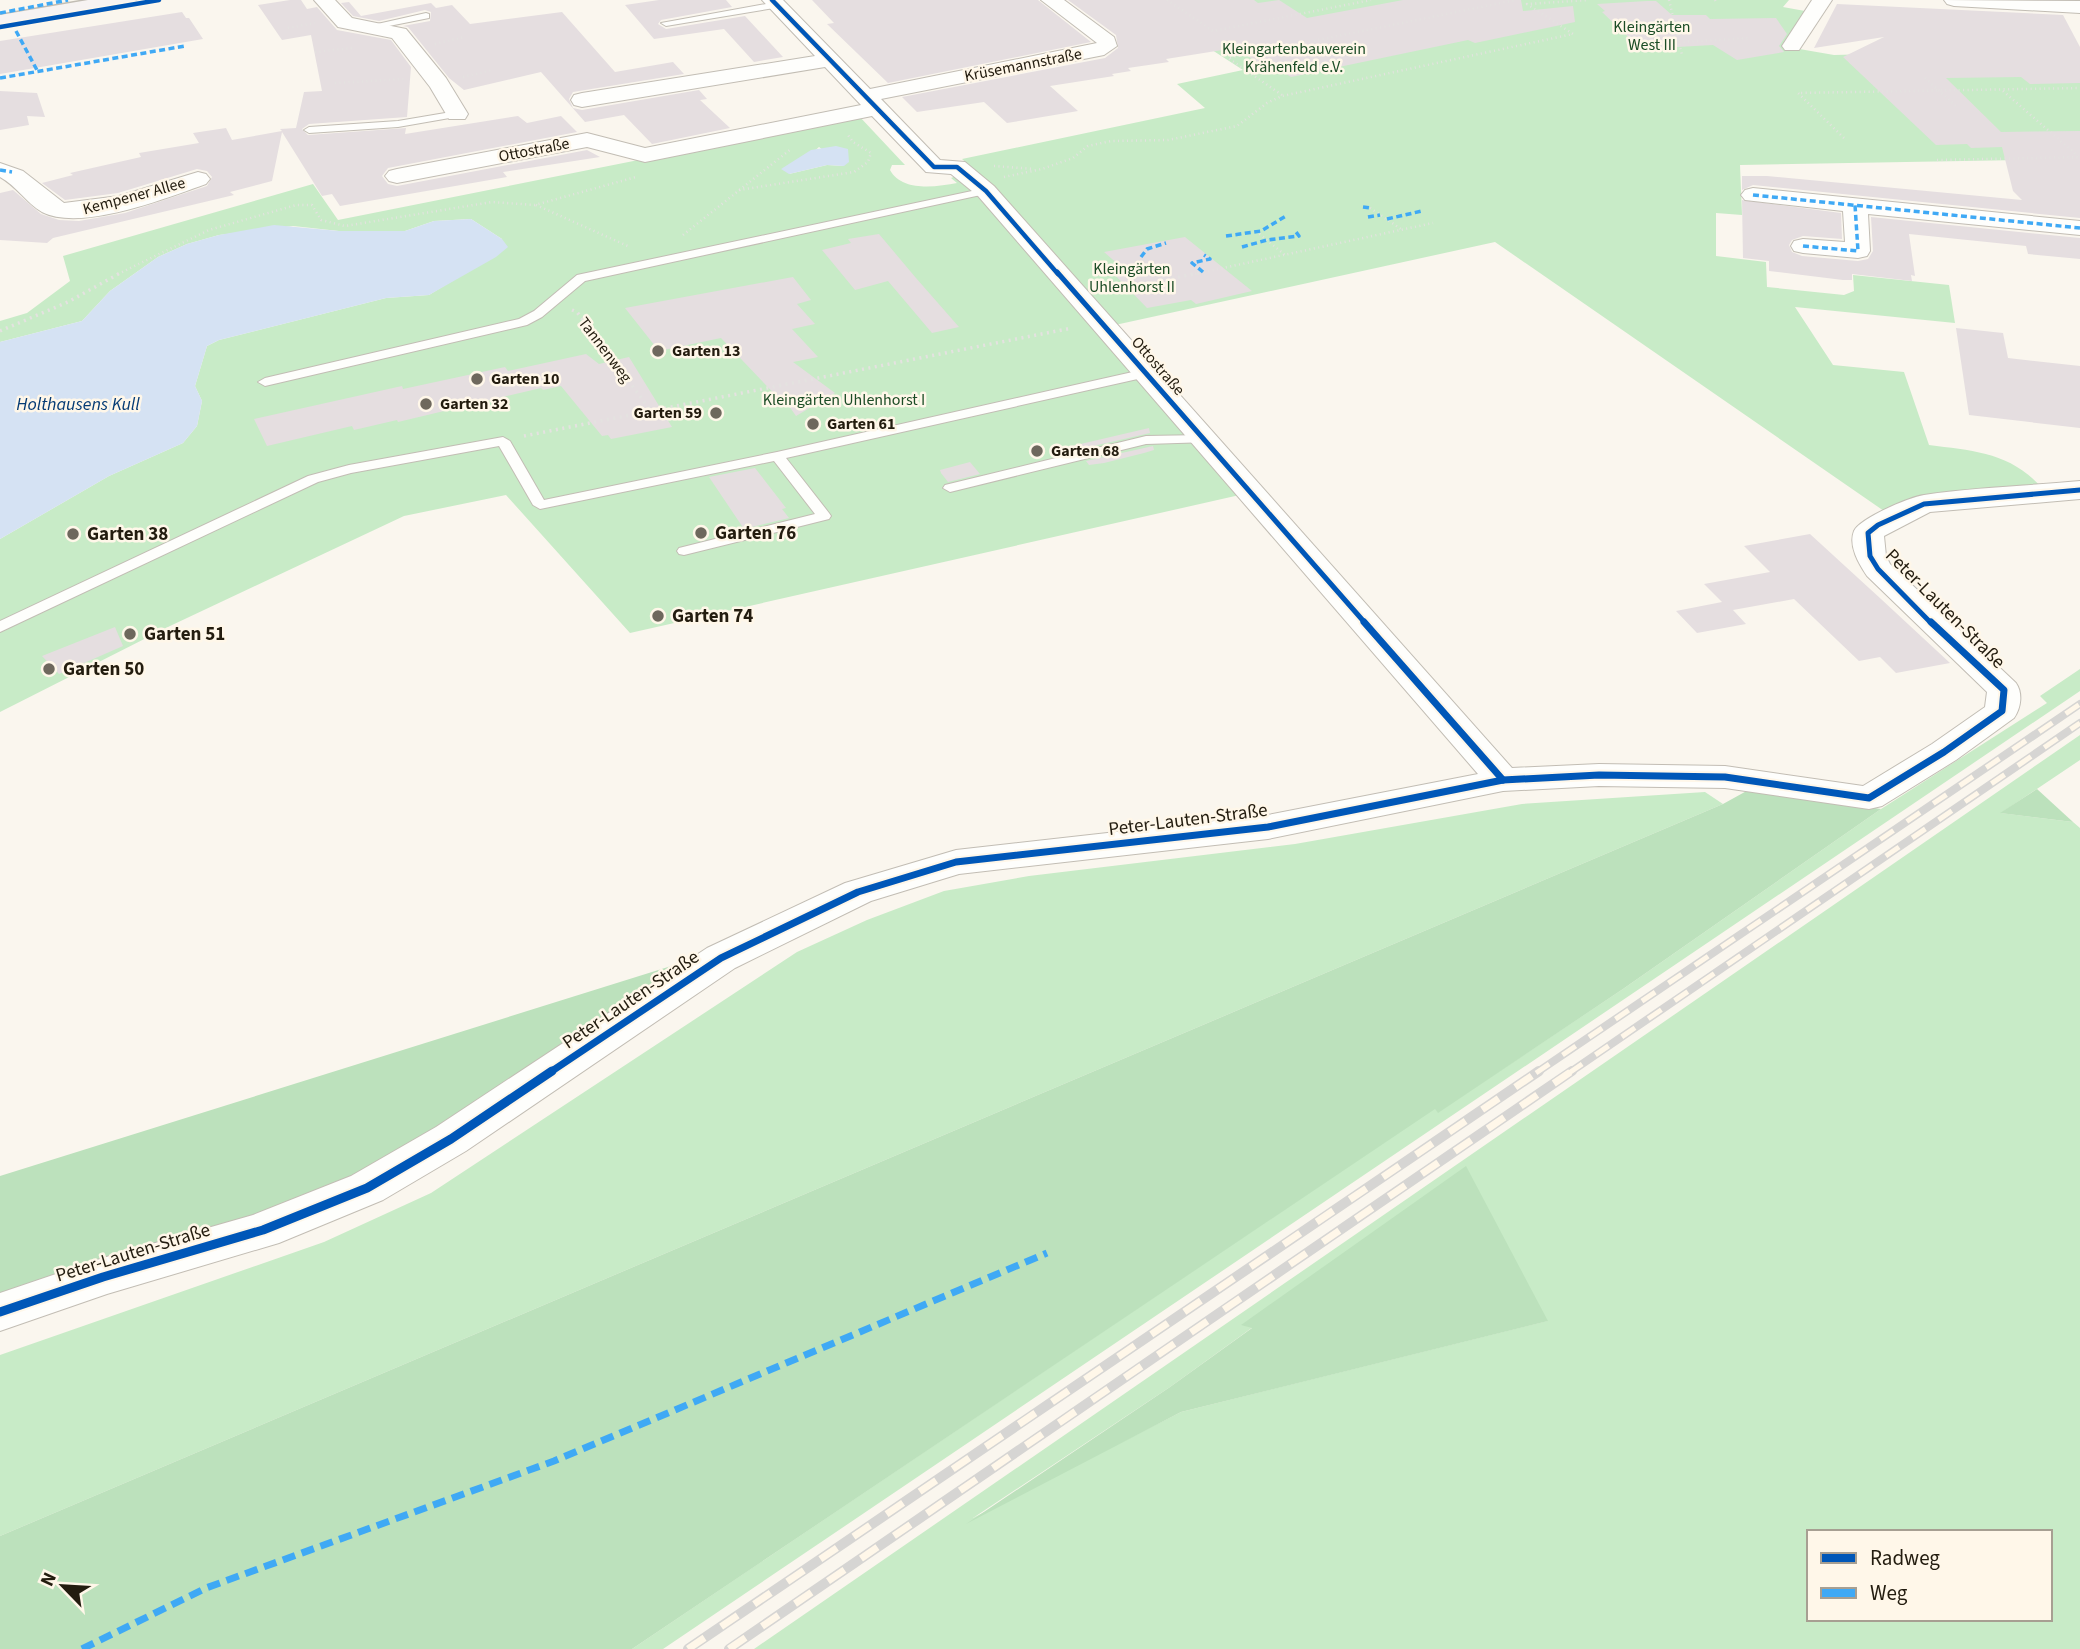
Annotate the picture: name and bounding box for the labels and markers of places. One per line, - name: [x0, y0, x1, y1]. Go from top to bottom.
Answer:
- place label: Garten 13: [672, 340, 740, 362]
- marker: Garten 13: [650, 343, 666, 359]
- place label: Garten 10: [491, 368, 559, 390]
- marker: Garten 10: [469, 371, 485, 387]
- place label: Garten 32: [440, 393, 508, 415]
- marker: Garten 32: [418, 396, 434, 412]
- place label: Garten 59: [634, 402, 702, 424]
- marker: Garten 59: [708, 405, 724, 421]
- place label: Garten 61: [827, 413, 895, 435]
- marker: Garten 61: [805, 416, 821, 432]
- place label: Garten 68: [1051, 440, 1119, 462]
- marker: Garten 68: [1029, 443, 1045, 459]
- place label: Garten 76: [715, 520, 796, 547]
- place label: Garten 38: [87, 521, 168, 548]
- marker: Garten 76: [693, 525, 709, 541]
- marker: Garten 38: [65, 526, 81, 542]
- place label: Garten 74: [672, 603, 753, 630]
- marker: Garten 74: [650, 608, 666, 624]
- place label: Garten 51: [144, 621, 225, 648]
- marker: Garten 51: [122, 626, 138, 642]
- place label: Garten 50: [63, 656, 144, 683]
- marker: Garten 50: [41, 661, 57, 677]

